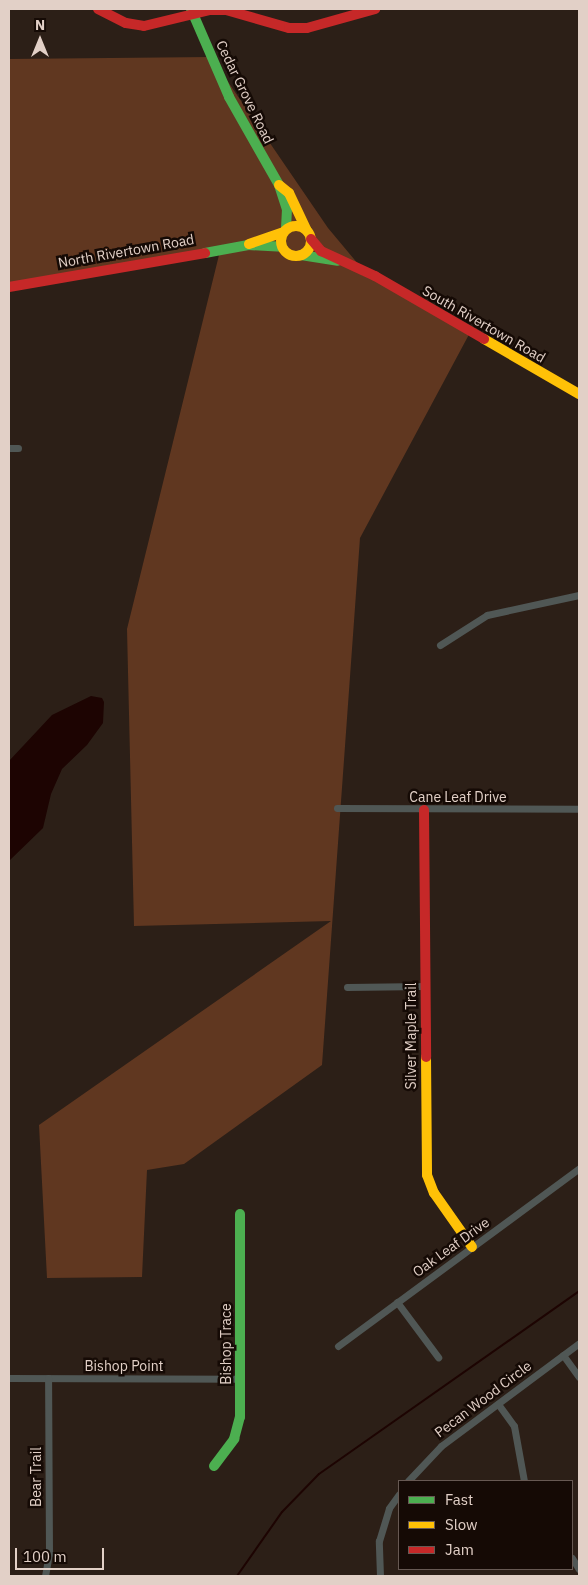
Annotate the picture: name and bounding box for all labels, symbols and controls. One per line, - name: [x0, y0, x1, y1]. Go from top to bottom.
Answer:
- north arrow: [15, 15, 65, 65]
- text: N: [35, 16, 45, 34]
- street label: Cedar Grove Road: [213, 38, 277, 146]
- street label: North Rivertown Road: [57, 231, 195, 271]
- street label: South Rivertown Road: [420, 282, 548, 366]
- street label: Cane Leaf Drive: [409, 789, 507, 805]
- street label: Silver Maple Trail: [403, 982, 419, 1090]
- street label: Oak Leaf Drive: [409, 1214, 493, 1280]
- street label: Bishop Trace: [218, 1303, 234, 1385]
- street label: Pecan Wood Circle: [431, 1357, 535, 1441]
- street label: Bishop Point: [84, 1358, 164, 1374]
- street label: Bear Trail: [28, 1447, 44, 1507]
- legend: [398, 1480, 573, 1570]
- text: Fast: [445, 1490, 473, 1509]
- text: Slow: [445, 1515, 478, 1534]
- scale bar: [18, 1538, 106, 1570]
- text: Jam: [445, 1540, 474, 1559]
- text: 100 m: [23, 1547, 67, 1566]

